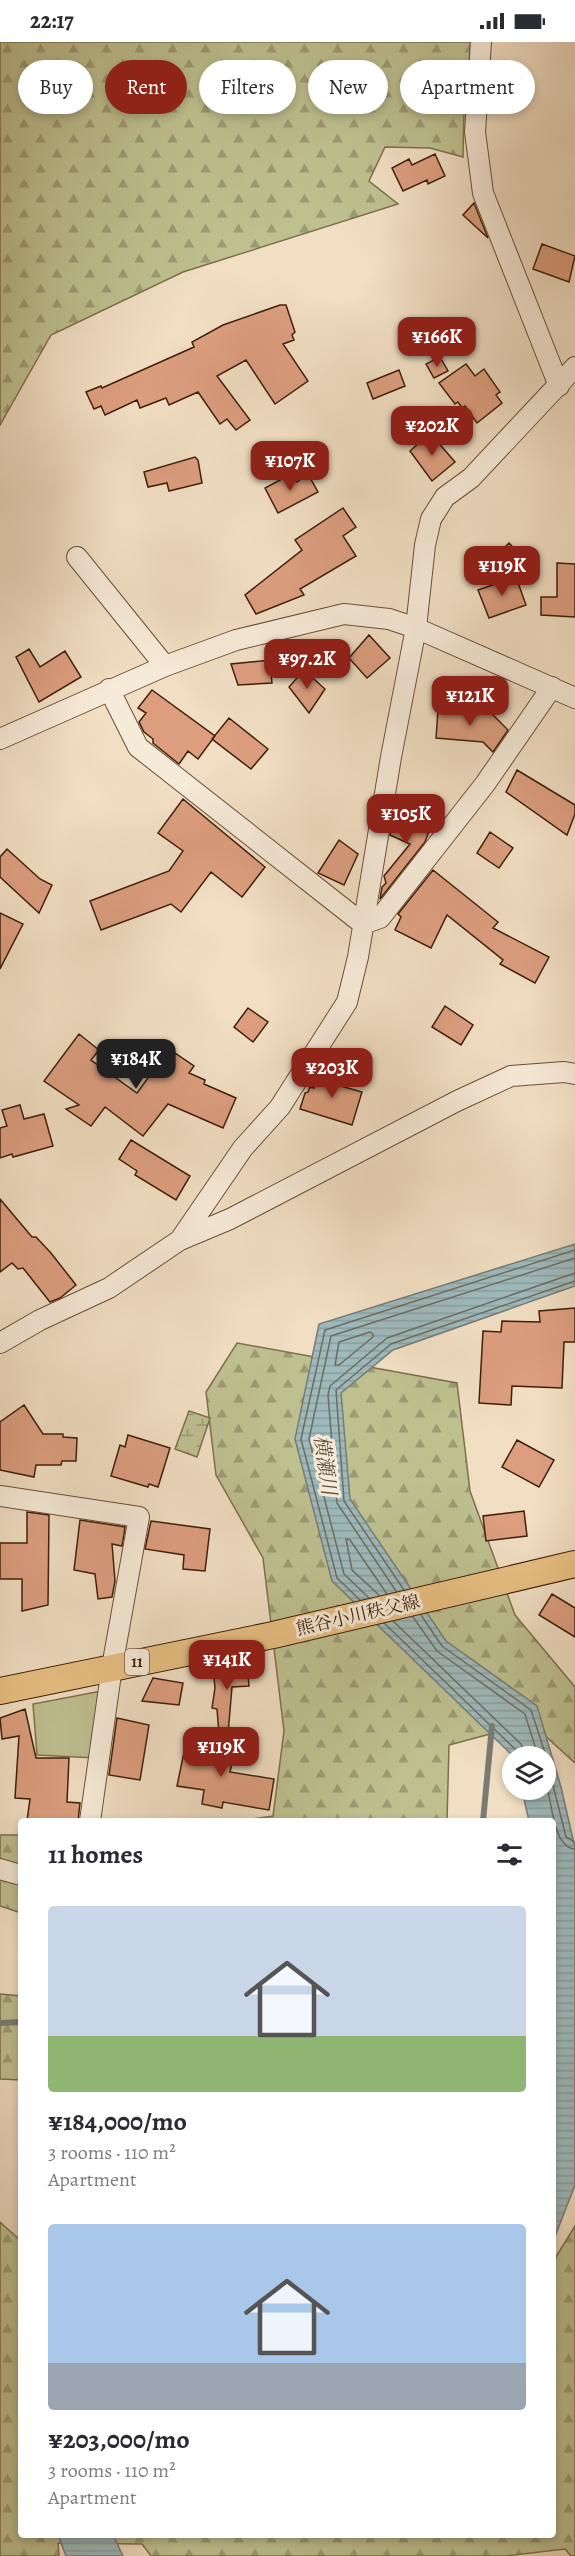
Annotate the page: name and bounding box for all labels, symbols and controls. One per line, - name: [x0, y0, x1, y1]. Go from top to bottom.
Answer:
- text: 22:17: [30, 6, 74, 36]
- chip: Buy: [18, 60, 93, 114]
- chip: Rent: [105, 60, 187, 114]
- chip: Filters: [199, 60, 296, 114]
- chip: New: [308, 60, 388, 114]
- chip: Apartment: [400, 60, 535, 114]
- pin: ¥166K: [395, 317, 479, 368]
- text: ¥166K: [412, 323, 462, 350]
- pin: ¥202K: [390, 406, 474, 457]
- text: ¥202K: [405, 412, 459, 439]
- pin: ¥107K: [248, 441, 332, 492]
- text: ¥107K: [265, 447, 315, 474]
- pin: ¥119K: [460, 546, 544, 597]
- text: ¥119K: [478, 552, 526, 579]
- pin: ¥97.2K: [258, 639, 356, 690]
- text: ¥97.2K: [278, 645, 336, 672]
- pin: ¥121K: [428, 676, 512, 727]
- text: ¥121K: [446, 682, 494, 709]
- pin: ¥105K: [364, 794, 448, 845]
- text: ¥105K: [381, 800, 431, 827]
- pin: ¥184K: [94, 1039, 178, 1090]
- text: ¥184K: [111, 1045, 161, 1072]
- pin: ¥203K: [290, 1048, 374, 1099]
- text: ¥203K: [306, 1054, 358, 1081]
- water label: 横瀬川: [307, 1433, 343, 1499]
- street label: 熊谷小川秩父線: [294, 1589, 422, 1641]
- pin: ¥141K: [185, 1640, 269, 1691]
- text: ¥141K: [203, 1646, 251, 1673]
- road number: 11: [125, 1649, 149, 1675]
- pin: ¥119K: [179, 1727, 263, 1778]
- text: ¥119K: [197, 1733, 245, 1760]
- map controls: [502, 1746, 556, 1800]
- button: layers: [502, 1746, 556, 1800]
- text: 11 homes: [48, 1837, 143, 1872]
- icon: filters: [493, 1838, 526, 1871]
- icon: home: [233, 1945, 341, 2053]
- text: ¥184,000/mo: [48, 2104, 187, 2139]
- text: 3 rooms · 110 m²: [48, 2139, 176, 2166]
- text: Apartment: [48, 2166, 137, 2193]
- icon: home: [233, 2263, 341, 2371]
- text: ¥203,000/mo: [48, 2422, 190, 2457]
- text: 3 rooms · 110 m²: [48, 2457, 176, 2484]
- text: Apartment: [48, 2484, 137, 2511]

